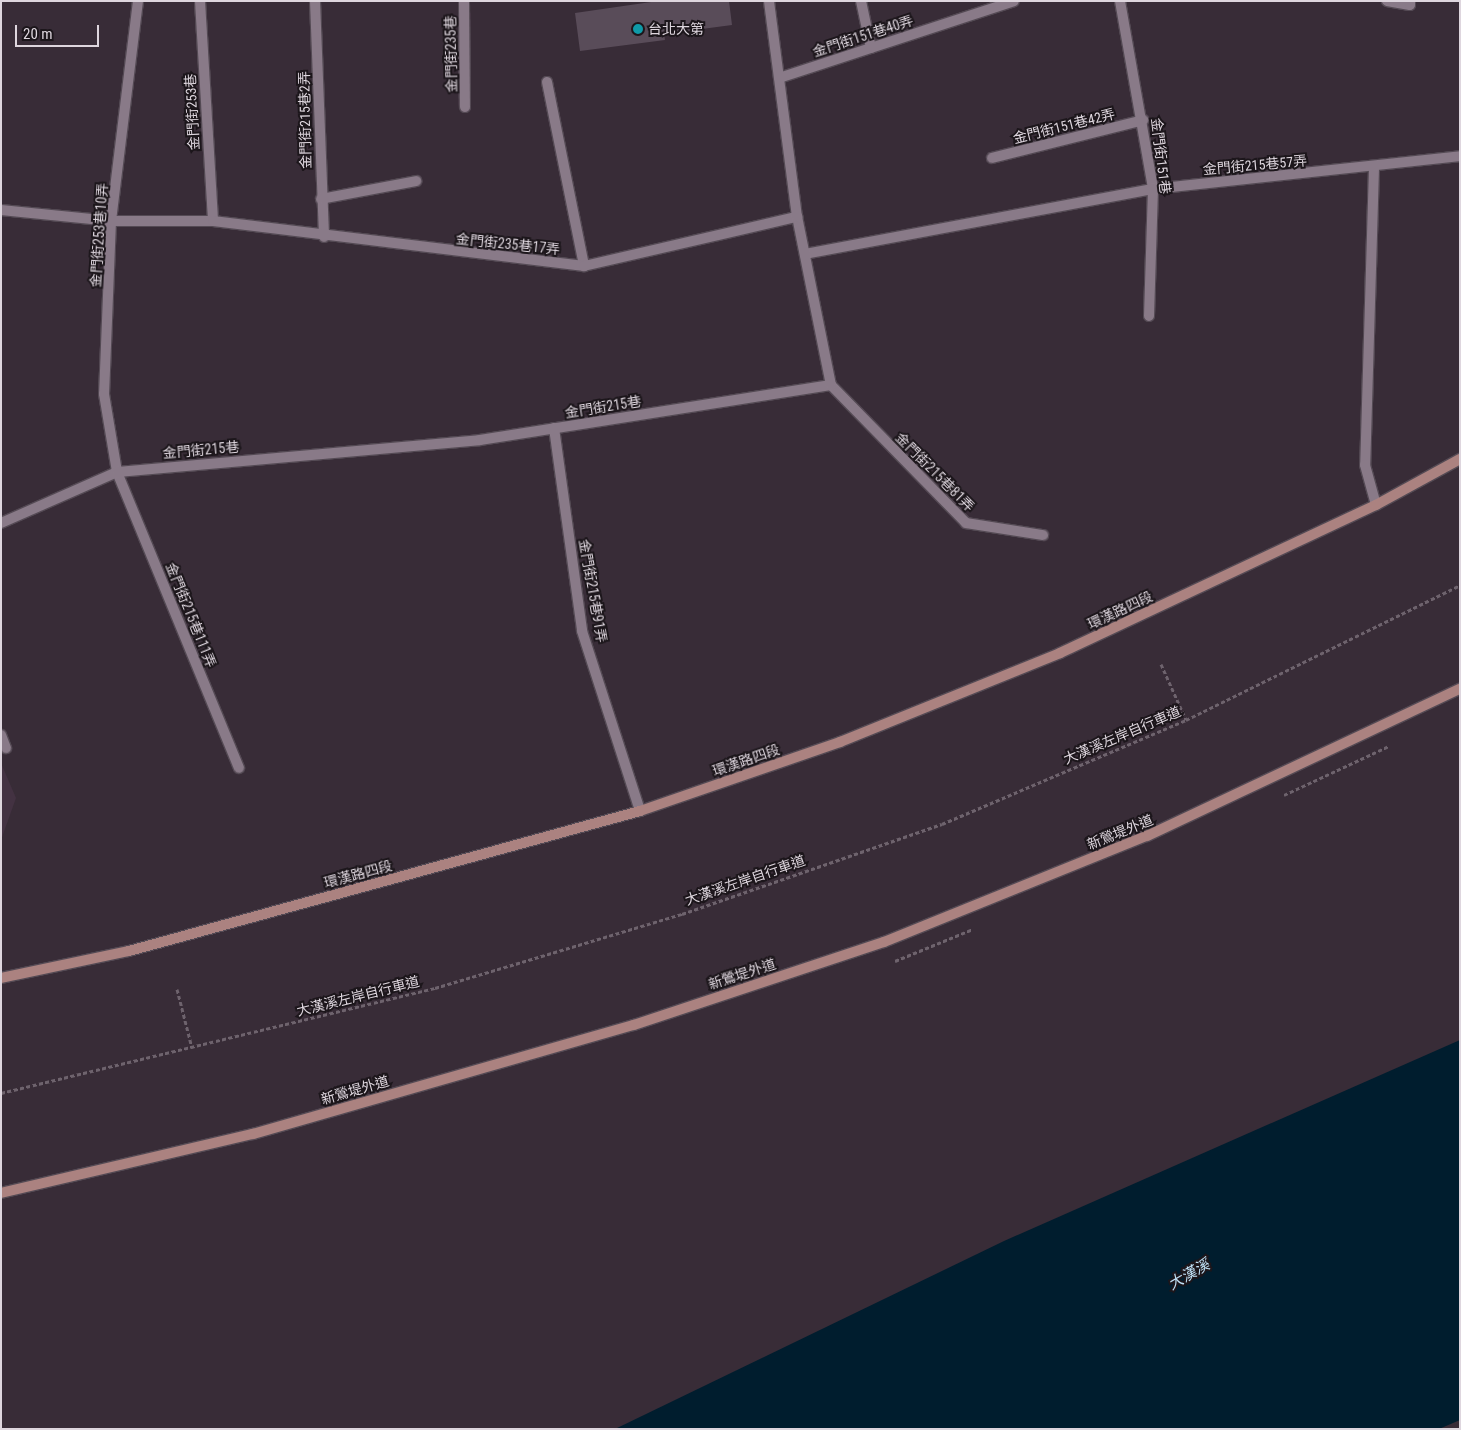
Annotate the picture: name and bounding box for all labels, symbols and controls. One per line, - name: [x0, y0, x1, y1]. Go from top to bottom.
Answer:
- street label: 金門街151巷40弄: [811, 12, 915, 60]
- scale bar: [18, 15, 101, 47]
- street label: 金門街235巷: [442, 15, 460, 93]
- place label: 台北大第: [648, 21, 704, 37]
- marker: 台北大第: [632, 23, 644, 35]
- text: 20 m: [23, 25, 53, 43]
- street label: 金門街215巷2弄: [296, 71, 314, 169]
- street label: 金門街253巷: [182, 73, 202, 151]
- street label: 金門街151巷42弄: [1011, 105, 1117, 147]
- street label: 金門街151巷: [1148, 117, 1174, 195]
- street label: 金門街215巷57弄: [1202, 152, 1308, 178]
- street label: 金門街253巷10弄: [87, 182, 111, 288]
- street label: 金門街235巷17弄: [455, 230, 561, 258]
- street label: 金門街215巷: [564, 393, 642, 421]
- street label: 金門街215巷81弄: [892, 429, 978, 515]
- street label: 金門街215巷: [162, 438, 240, 462]
- street label: 金門街215巷91弄: [576, 538, 610, 644]
- street label: 金門街215巷111弄: [162, 560, 220, 670]
- street label: 環漢路四段: [1085, 588, 1155, 632]
- street label: 大漢溪左岸自行車道: [1061, 703, 1183, 767]
- street label: 環漢路四段: [710, 741, 782, 779]
- street label: 新鶯堤外道: [1084, 811, 1156, 853]
- street label: 大漢溪左岸自行車道: [683, 852, 807, 908]
- street label: 環漢路四段: [322, 857, 394, 891]
- street label: 新鶯堤外道: [706, 955, 778, 993]
- street label: 大漢溪左岸自行車道: [295, 973, 421, 1019]
- street label: 新鶯堤外道: [319, 1072, 391, 1108]
- water label: 大漢溪: [1165, 1256, 1213, 1294]

